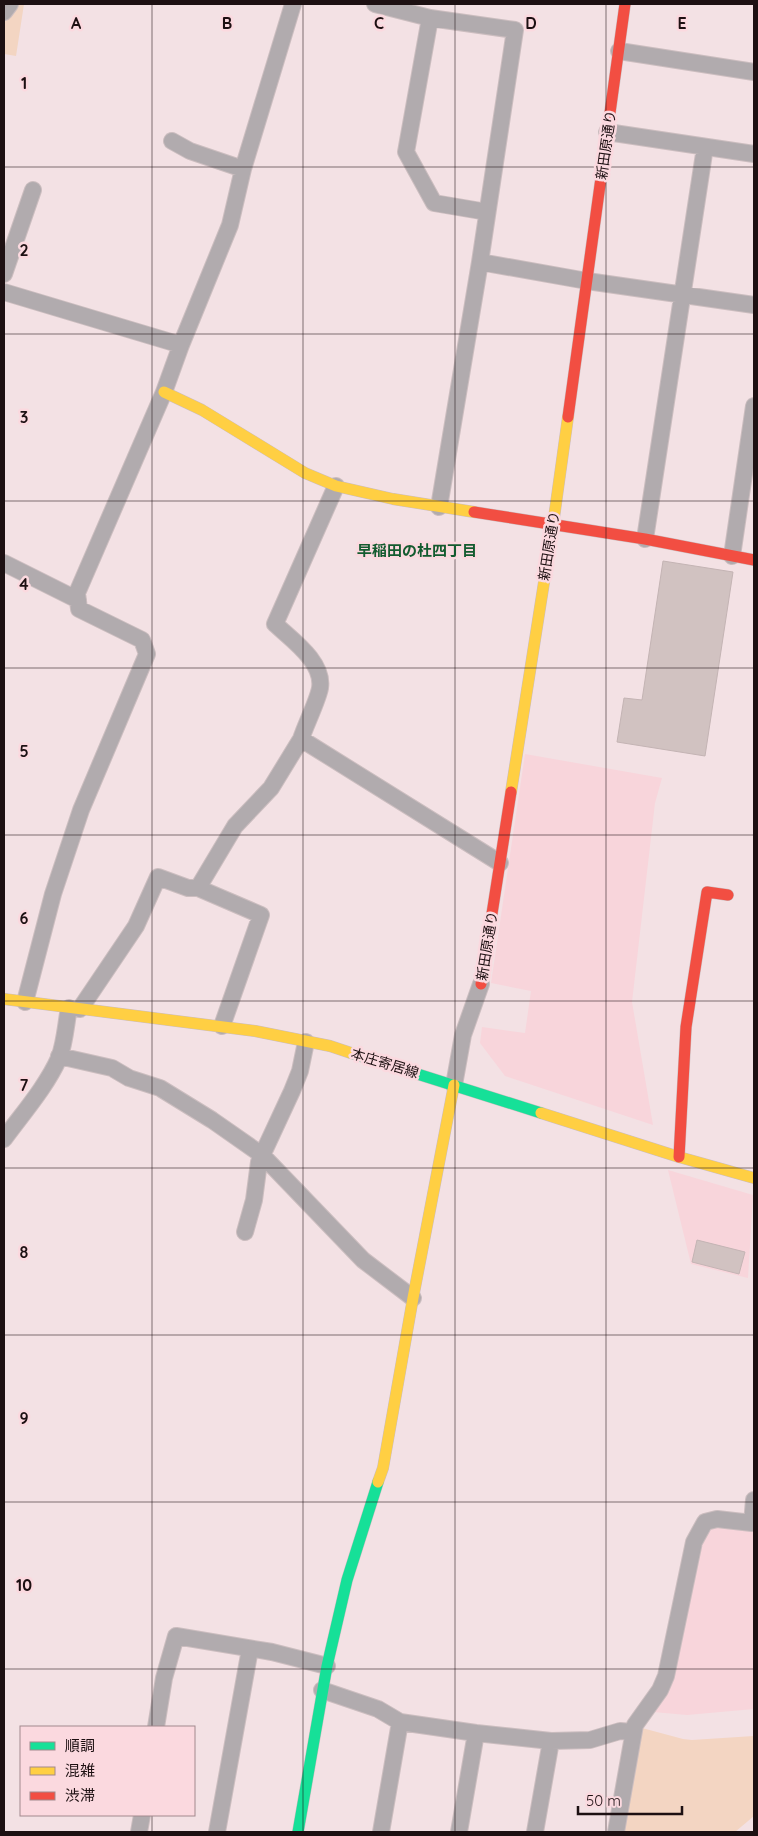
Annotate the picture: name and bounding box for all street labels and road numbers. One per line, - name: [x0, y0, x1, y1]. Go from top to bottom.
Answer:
- street label: 新田原通り: [592, 109, 620, 181]
- street label: 新田原通り: [535, 510, 563, 582]
- street label: 新田原通り: [473, 910, 501, 982]
- street label: 本庄寄居線: [349, 1044, 421, 1082]

